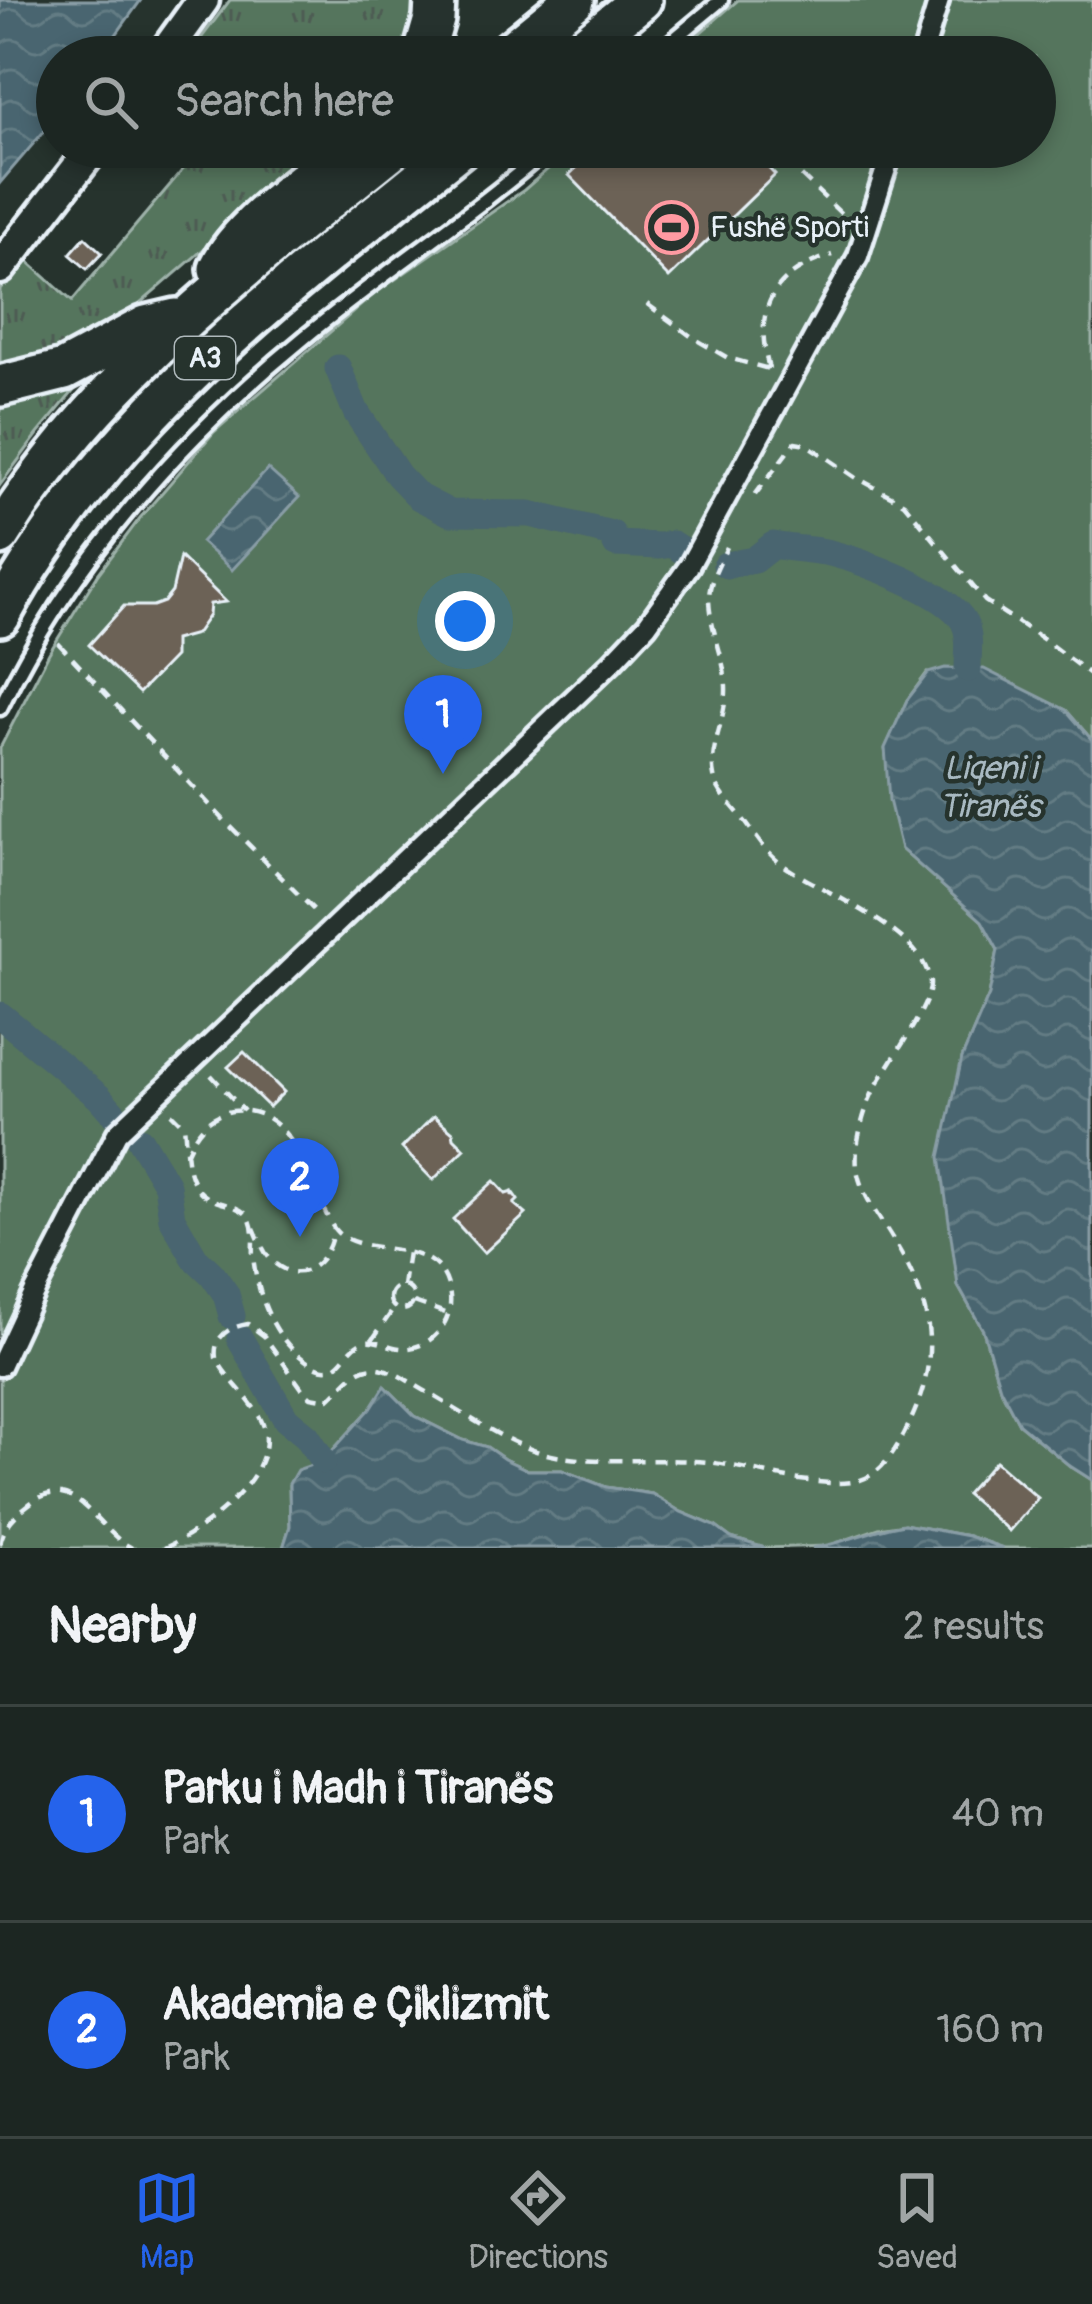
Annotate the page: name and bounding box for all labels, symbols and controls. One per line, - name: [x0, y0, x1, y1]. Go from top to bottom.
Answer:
- search box: [36, 36, 1056, 168]
- icon: search: [78, 69, 144, 135]
- text: Search here: [174, 74, 394, 130]
- sports icon: Fushë Sporti: [643, 199, 699, 255]
- place label: Fushë Sporti: [710, 209, 869, 246]
- road number: A3: [175, 337, 235, 379]
- your location: [435, 591, 495, 651]
- pin: 1: [404, 675, 482, 774]
- water label: Liqeni i Tiranës: [939, 748, 1044, 827]
- pin: 2: [261, 1138, 339, 1237]
- text: Nearby: [48, 1594, 196, 1658]
- text: 2 results: [903, 1602, 1044, 1651]
- text: Parku i Madh i Tiranës: [162, 1761, 553, 1817]
- text: 1: [79, 1789, 95, 1838]
- text: 40 m: [952, 1789, 1044, 1838]
- text: Park: [162, 1817, 230, 1866]
- text: Akademia e Çiklizmit: [162, 1977, 549, 2033]
- text: 2: [76, 2005, 98, 2054]
- text: 160 m: [936, 2005, 1044, 2054]
- text: Park: [162, 2033, 230, 2082]
- tab: Map: [134, 2165, 200, 2278]
- tab: Directions: [468, 2165, 608, 2278]
- tab: Saved: [876, 2165, 958, 2278]

